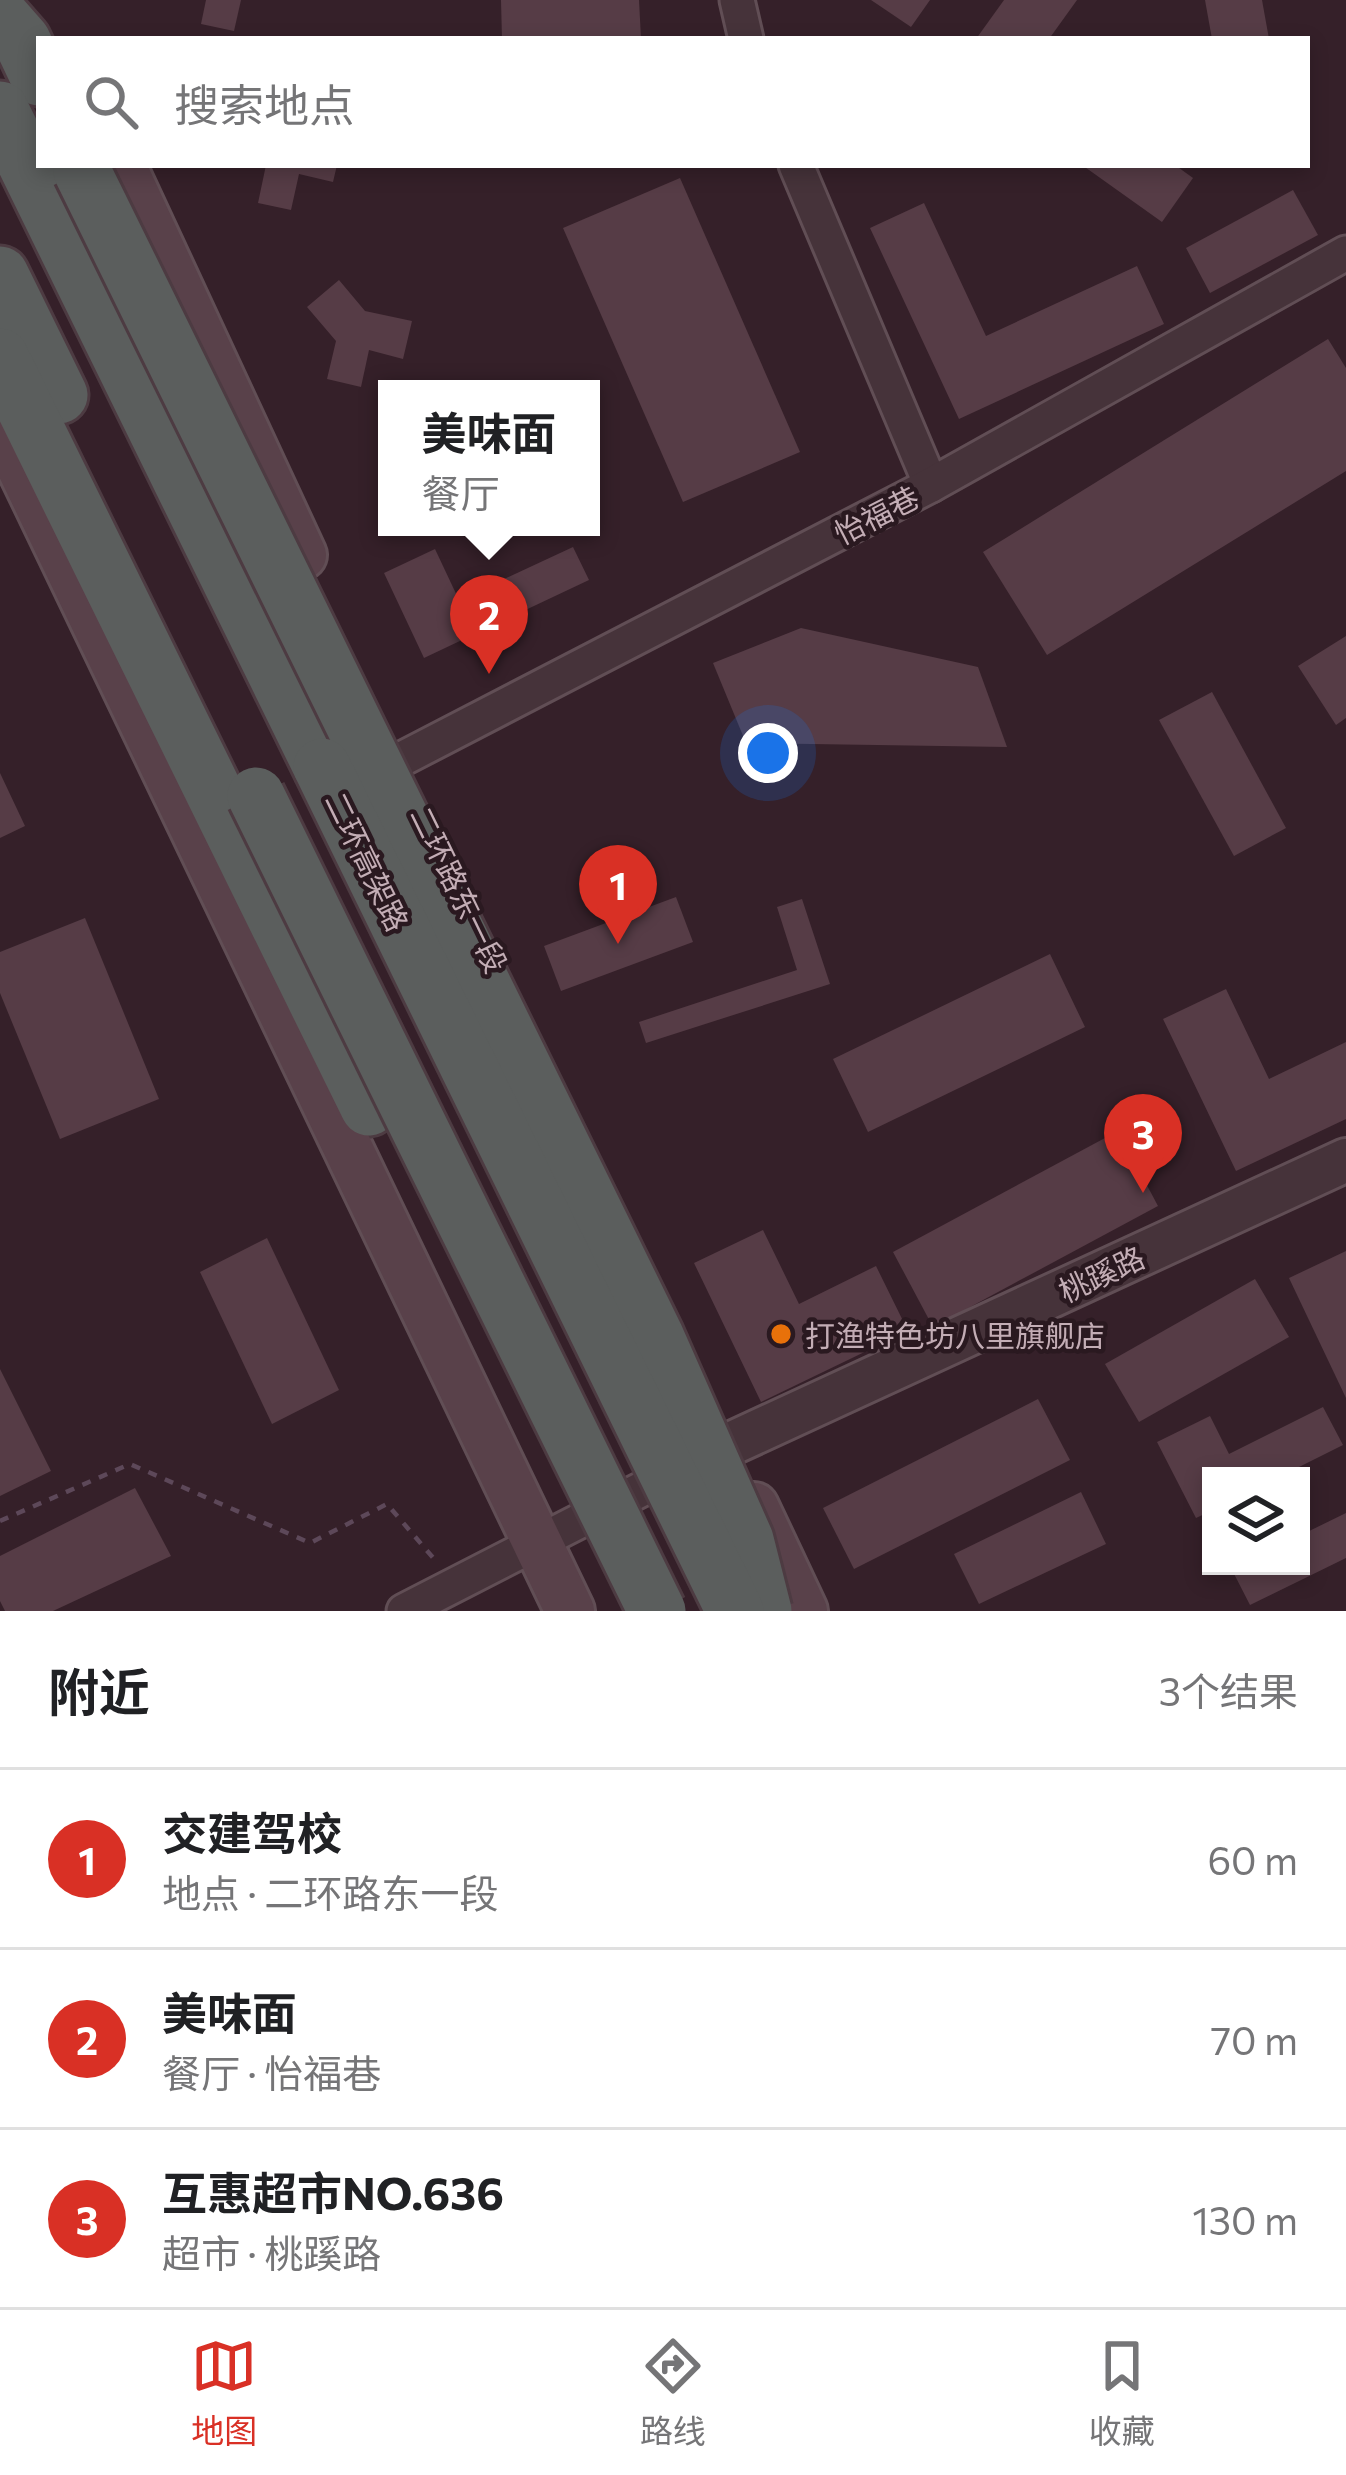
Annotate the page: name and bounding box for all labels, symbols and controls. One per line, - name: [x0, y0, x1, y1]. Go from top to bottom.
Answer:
- search box: [36, 36, 1310, 168]
- icon: search: [78, 69, 144, 135]
- text: 搜索地点: [174, 76, 354, 131]
- popup: [378, 380, 600, 536]
- text: 美味面: [421, 404, 557, 459]
- text: 餐厅: [421, 468, 500, 516]
- street label: 怡福巷: [828, 477, 924, 551]
- pin: 2: [450, 575, 528, 674]
- your location: [738, 723, 798, 783]
- street label: 二环高架路: [318, 785, 418, 937]
- street label: 二环路东一段: [404, 800, 516, 978]
- pin: 1: [579, 845, 657, 944]
- pin: 3: [1104, 1094, 1182, 1193]
- street label: 桃蹊路: [1052, 1237, 1150, 1309]
- place label: 打渔特色坊八里旗舰店: [805, 1316, 1105, 1353]
- marker: 打渔特色坊八里旗舰店: [768, 1321, 794, 1347]
- map controls: [1202, 1467, 1310, 1575]
- button: layers: [1202, 1467, 1310, 1575]
- text: 附近: [48, 1659, 150, 1722]
- text: 3个结果: [1159, 1666, 1298, 1714]
- text: 交建驾校: [162, 1804, 342, 1859]
- text: 1: [78, 1835, 96, 1883]
- text: 60 m: [1207, 1835, 1298, 1883]
- text: 地点 · 二环路东一段: [162, 1868, 498, 1916]
- text: 美味面: [162, 1984, 297, 2039]
- text: 2: [76, 2015, 98, 2063]
- text: 70 m: [1211, 2015, 1298, 2063]
- text: 餐厅 · 怡福巷: [162, 2048, 381, 2096]
- text: 互惠超市NO.636: [162, 2164, 504, 2219]
- text: 3: [76, 2195, 98, 2243]
- text: 130 m: [1192, 2195, 1298, 2243]
- text: 超市 · 桃蹊路: [162, 2228, 381, 2276]
- tab: 地图: [191, 2333, 257, 2453]
- tab: 路线: [640, 2333, 706, 2453]
- tab: 收藏: [1089, 2333, 1155, 2453]

